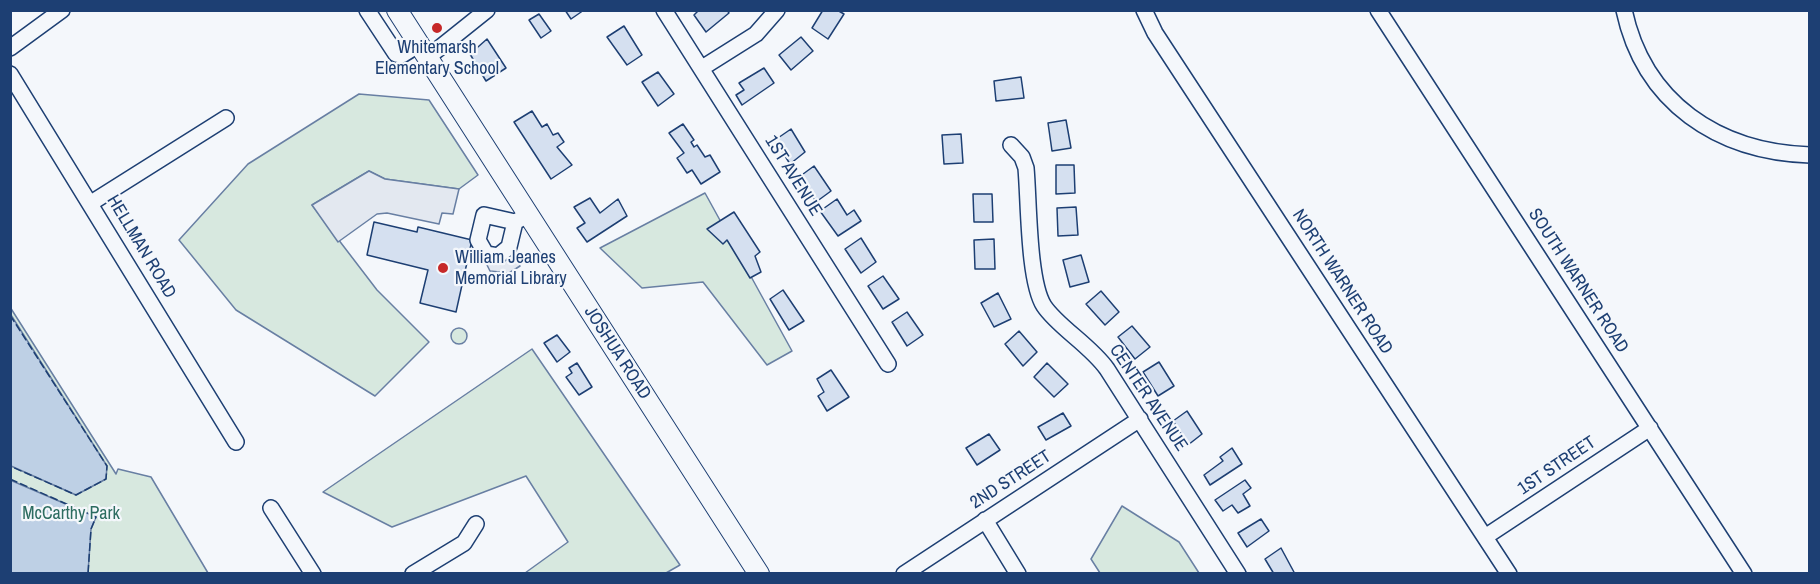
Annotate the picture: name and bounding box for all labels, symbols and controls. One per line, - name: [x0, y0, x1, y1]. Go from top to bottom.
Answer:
- marker: Whitemarsh Elementary School: [430, 21, 444, 35]
- place label: Whitemarsh Elementary School: [375, 37, 499, 80]
- street label: 1ST AVENUE: [760, 132, 826, 220]
- street label: HELLMAN ROAD: [102, 192, 180, 302]
- street label: SOUTH WARNER ROAD: [1523, 205, 1633, 357]
- street label: NORTH WARNER ROAD: [1287, 206, 1397, 358]
- place label: William Jeanes Memorial Library: [455, 247, 567, 290]
- marker: William Jeanes Memorial Library: [436, 261, 450, 275]
- street label: JOSHUA ROAD: [579, 302, 655, 404]
- street label: CENTER AVENUE: [1104, 340, 1192, 456]
- street label: 1ST STREET: [1514, 432, 1600, 500]
- street label: 2ND STREET: [967, 446, 1055, 514]
- park label: McCarthy Park: [22, 503, 120, 525]

